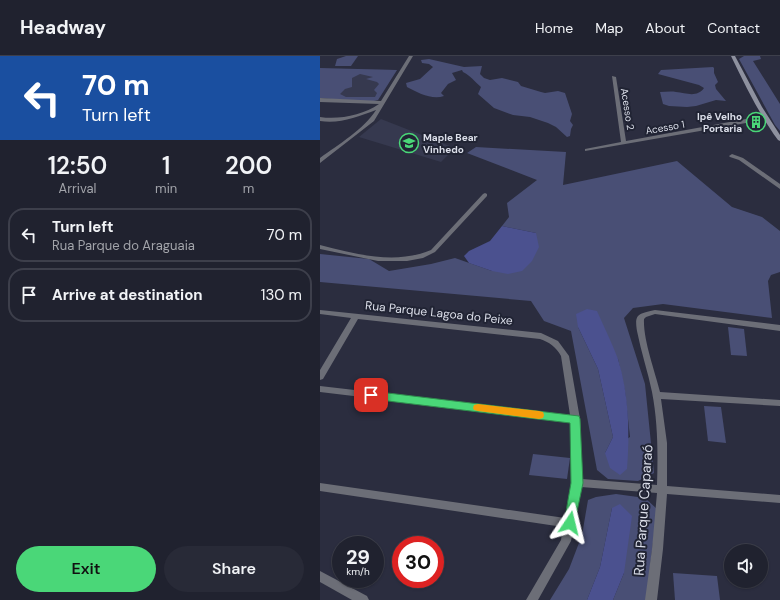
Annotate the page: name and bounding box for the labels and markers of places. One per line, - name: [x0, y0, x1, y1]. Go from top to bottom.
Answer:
- place label: Ipê Velho Portaria: [697, 110, 742, 135]
- building icon: Ipê Velho Portaria: [745, 111, 767, 133]
- place label: Maple Bear Vinhedo: [423, 131, 478, 156]
- school or university icon: Maple Bear Vinhedo: [398, 132, 420, 154]
- pin: [354, 378, 388, 412]

